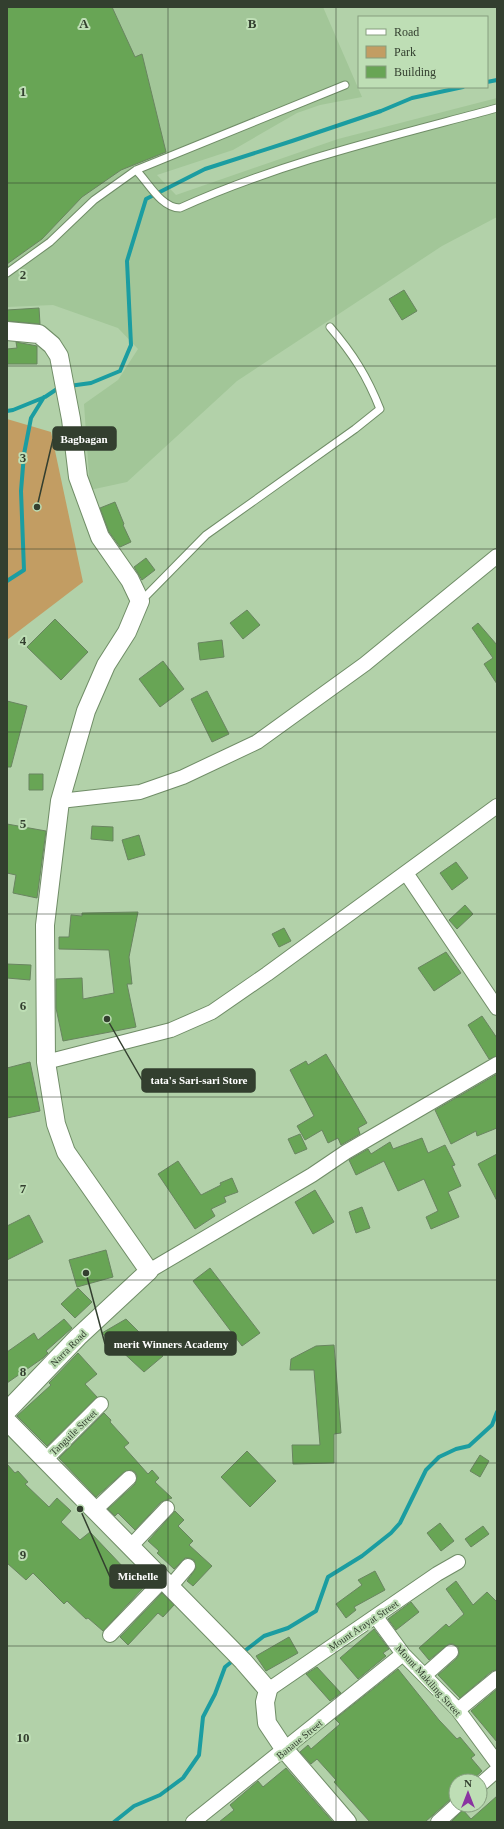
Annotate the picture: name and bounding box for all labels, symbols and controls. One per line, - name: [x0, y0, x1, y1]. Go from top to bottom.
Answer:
- text: A: [79, 16, 89, 31]
- text: B: [248, 16, 257, 31]
- legend: [358, 16, 488, 88]
- text: Road: [394, 25, 419, 39]
- text: Park: [394, 45, 416, 59]
- text: Building: [394, 65, 436, 79]
- text: 1: [20, 84, 26, 99]
- text: 2: [20, 267, 26, 282]
- callout: Bagbagan: [53, 427, 116, 450]
- text: Bagbagan: [60, 433, 108, 445]
- text: 3: [20, 450, 27, 465]
- text: 4: [20, 633, 27, 648]
- text: 5: [20, 816, 27, 831]
- text: 6: [20, 998, 27, 1013]
- callout: tata's Sari-sari Store: [142, 1069, 255, 1092]
- text: tata's Sari-sari Store: [151, 1074, 248, 1086]
- text: 7: [20, 1181, 27, 1196]
- street label: Narra Road: [48, 1328, 89, 1369]
- callout: merit Winners Academy: [105, 1332, 236, 1355]
- text: merit Winners Academy: [114, 1338, 229, 1350]
- text: 8: [20, 1364, 27, 1379]
- street label: Tanguile Street: [48, 1407, 99, 1457]
- text: 9: [20, 1547, 27, 1562]
- callout: Michelle: [110, 1565, 166, 1588]
- text: Michelle: [118, 1570, 158, 1582]
- street label: Mount Arayat Street: [326, 1598, 400, 1653]
- street label: Mount Makiling Street: [394, 1643, 464, 1718]
- street label: Banaue Street: [274, 1717, 325, 1761]
- text: 10: [17, 1730, 30, 1745]
- north arrow: [448, 1773, 488, 1813]
- text: N: [464, 1777, 472, 1789]

